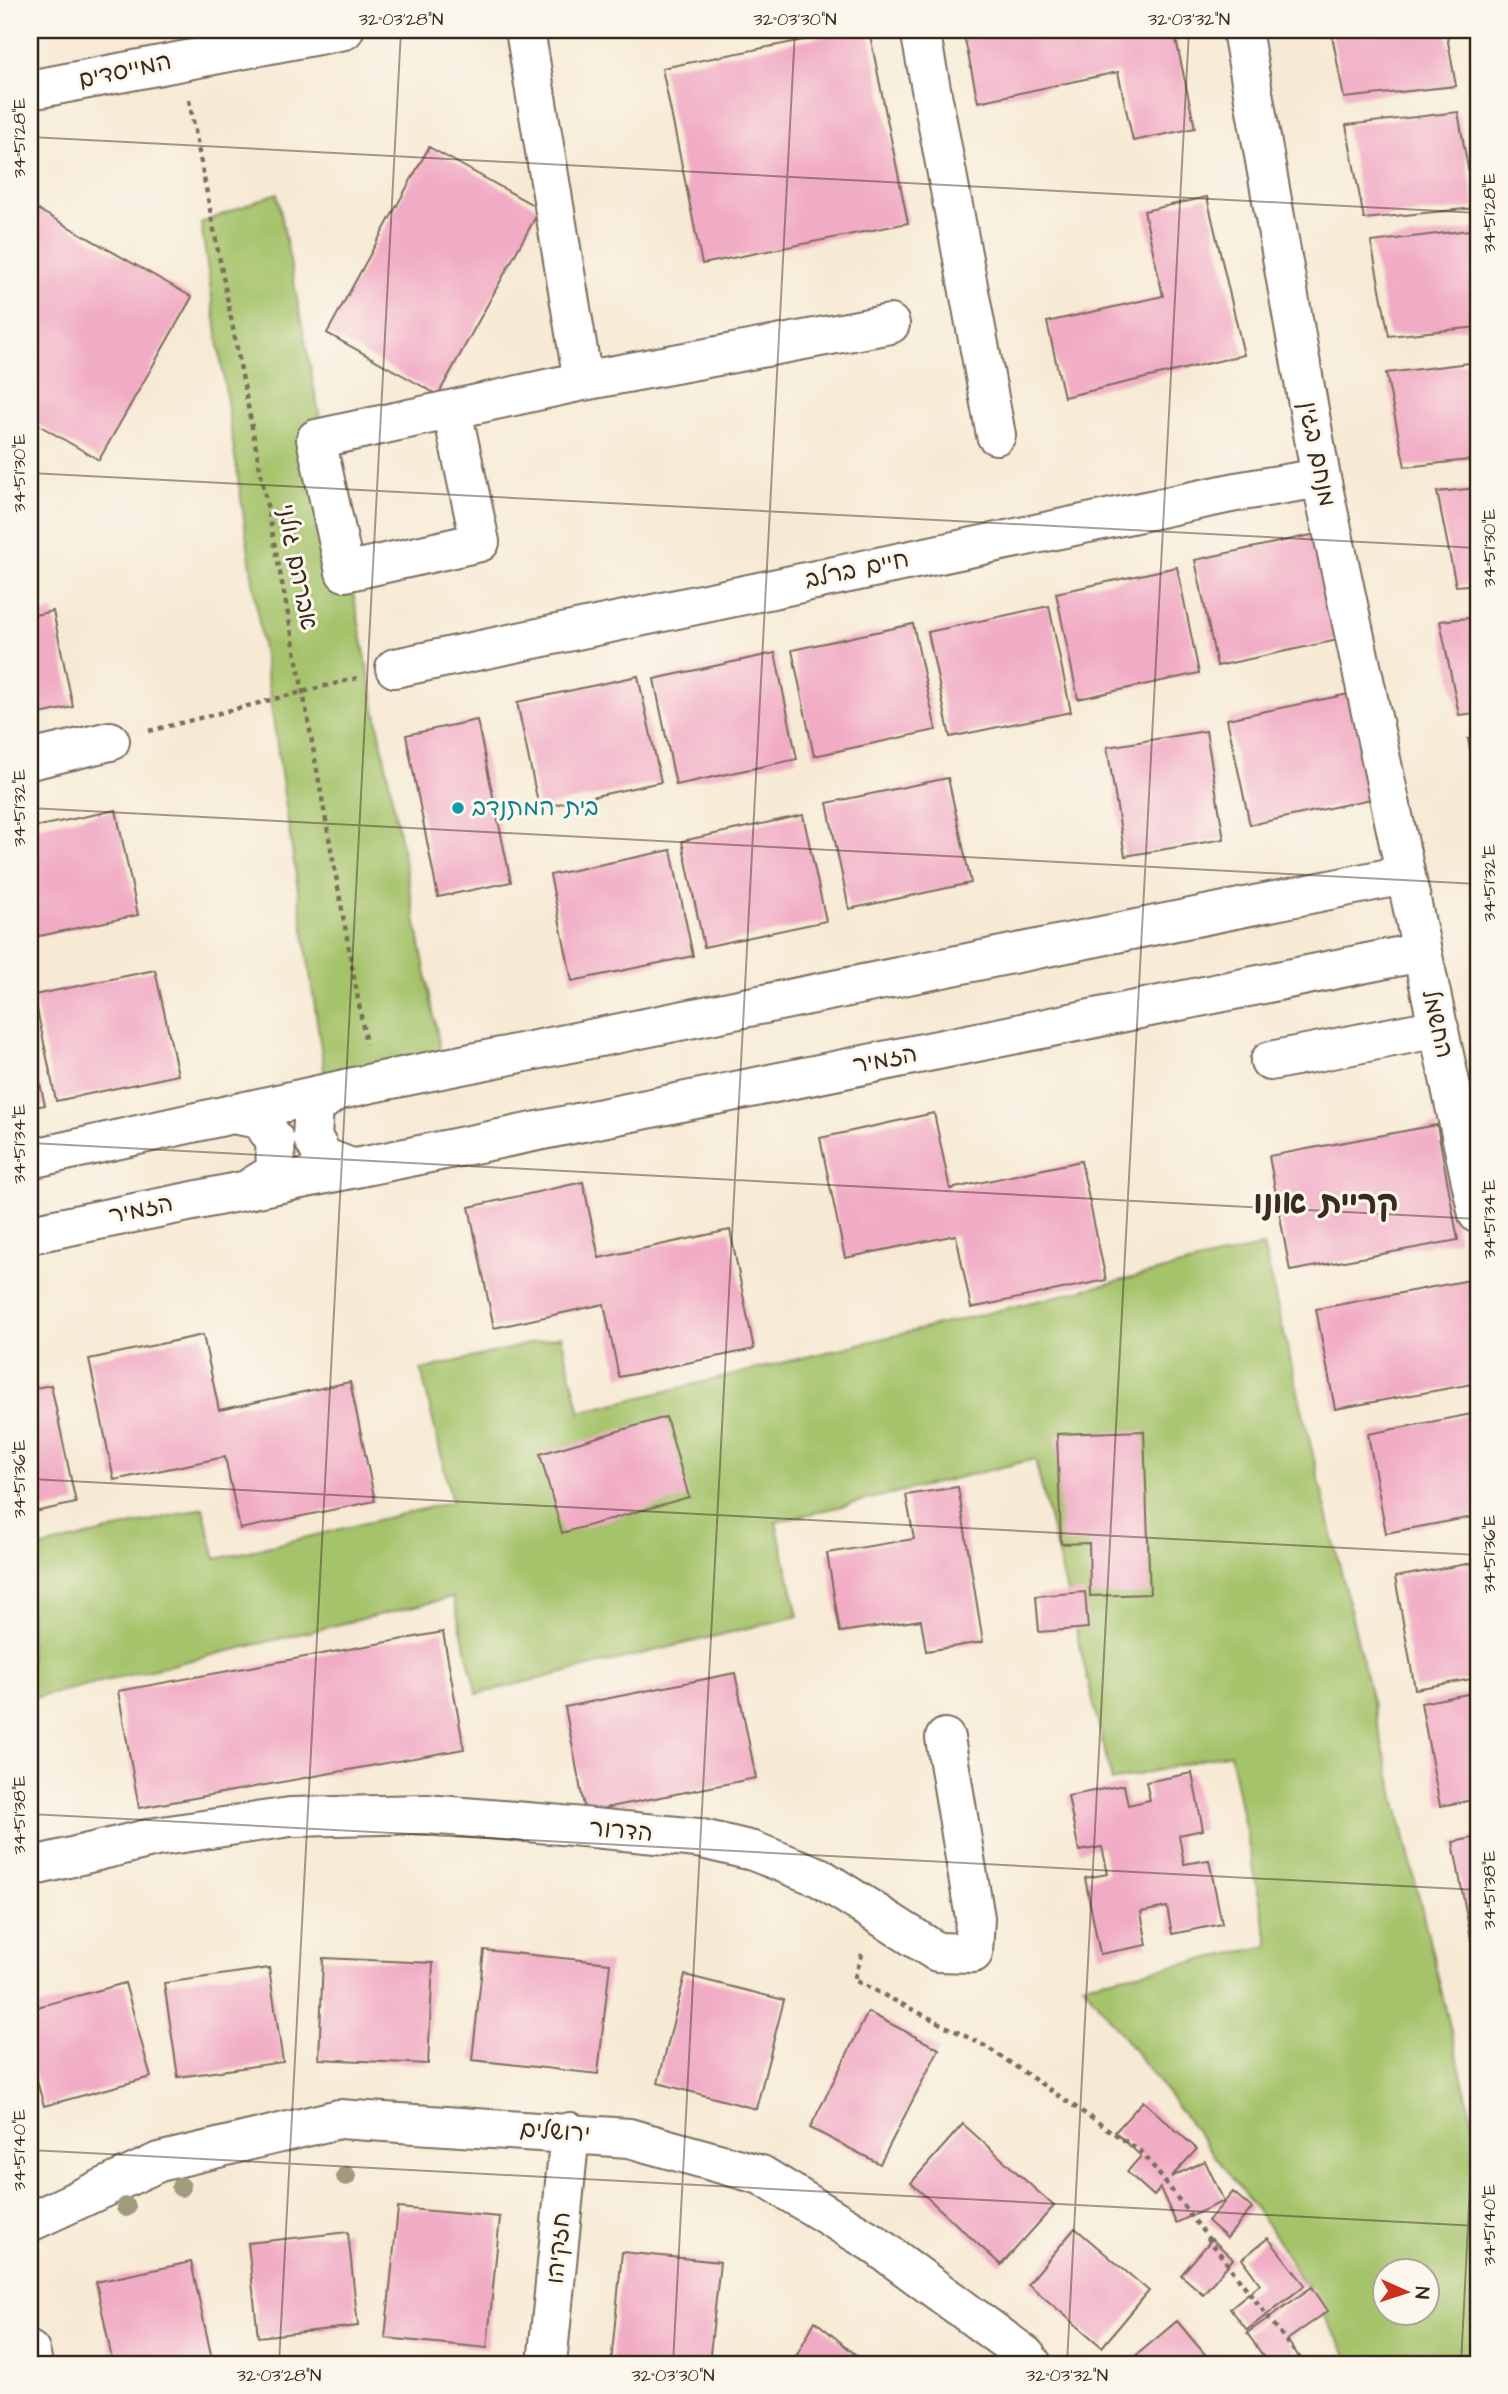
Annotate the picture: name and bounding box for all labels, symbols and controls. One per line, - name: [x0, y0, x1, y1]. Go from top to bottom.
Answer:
- text: 32°03'28"N: [359, 7, 443, 32]
- text: 32°03'30"N: [754, 7, 836, 32]
- text: 32°03'32"N: [1148, 7, 1230, 32]
- street label: המייסדים: [75, 45, 175, 97]
- text: 34°51'28"E: [7, 98, 32, 178]
- text: 34°51'28"E: [1477, 173, 1502, 253]
- street label: מנחם בגין: [1290, 399, 1344, 509]
- text: 34°51'30"E: [7, 433, 32, 512]
- street label: אברהם גולני: [268, 501, 326, 633]
- text: 34°51'30"E: [1477, 508, 1502, 587]
- street label: חיים ברלב: [802, 542, 912, 598]
- text: 34°51'32"E: [7, 769, 32, 847]
- place label: בית המתנדב: [472, 791, 599, 825]
- marker: בית המתנדב: [450, 800, 466, 816]
- text: 34°51'32"E: [1477, 844, 1502, 922]
- street label: החשמל: [1413, 986, 1461, 1062]
- street label: הזמיר: [850, 1037, 920, 1083]
- text: 34°51'34"E: [7, 1104, 32, 1184]
- text: 34°51'34"E: [1477, 1179, 1502, 1259]
- district label: קריית אונו: [1254, 1181, 1398, 1226]
- street label: הזמיר: [106, 1187, 176, 1233]
- text: 34°51'36"E: [7, 1439, 32, 1518]
- text: 34°51'36"E: [1477, 1514, 1502, 1593]
- text: 34°51'38"E: [7, 1775, 32, 1855]
- street label: הדרור: [588, 1811, 654, 1851]
- text: 34°51'38"E: [1477, 1850, 1502, 1930]
- text: 34°51'40"E: [7, 2109, 32, 2191]
- street label: ירושלים: [519, 2113, 591, 2151]
- text: 34°51'40"E: [1477, 2184, 1502, 2266]
- street label: חזקיהו: [538, 2210, 580, 2286]
- north arrow: [1372, 2258, 1442, 2328]
- text: N: [1408, 2286, 1435, 2300]
- text: 32°03'28"N: [237, 2363, 321, 2388]
- text: 32°03'30"N: [632, 2363, 714, 2388]
- text: 32°03'32"N: [1026, 2363, 1108, 2388]

